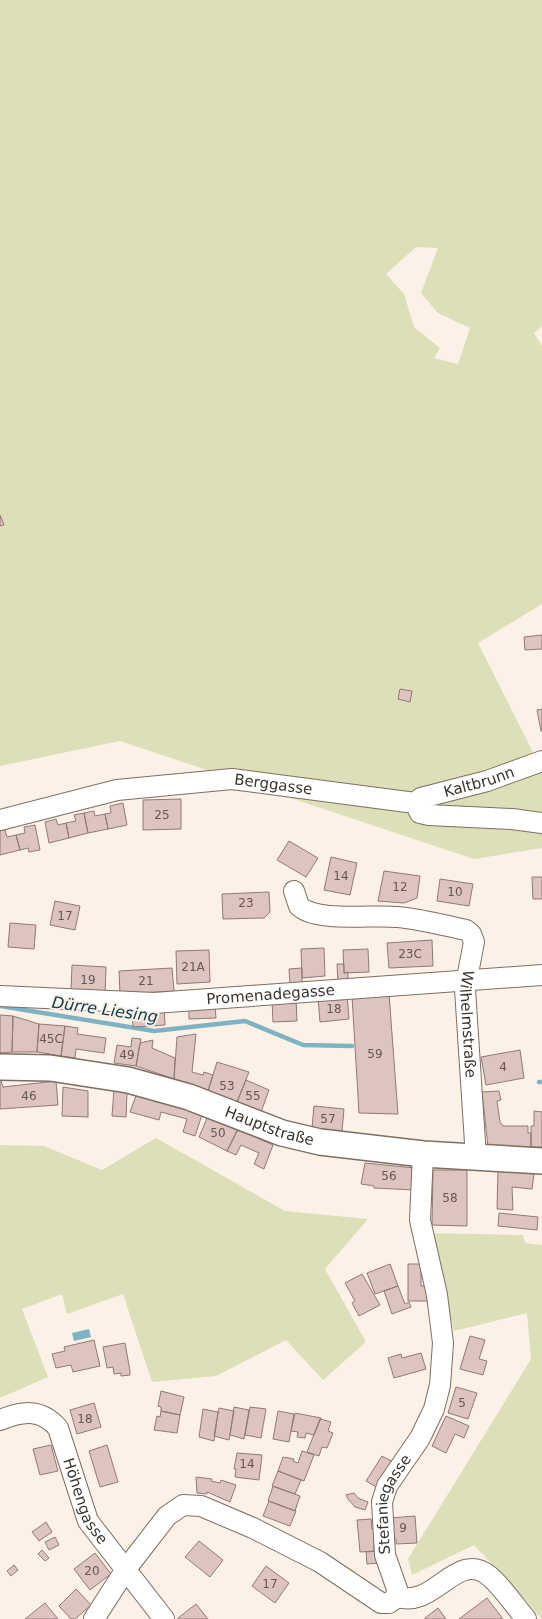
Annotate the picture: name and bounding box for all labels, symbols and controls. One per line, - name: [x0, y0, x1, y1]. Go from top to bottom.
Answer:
- street label: Kaltbrunn: [442, 763, 517, 801]
- street label: Berggasse: [233, 770, 313, 798]
- house number: 25: [154, 808, 170, 822]
- house number: 14: [333, 869, 349, 883]
- house number: 12: [392, 880, 408, 894]
- house number: 10: [447, 885, 463, 899]
- house number: 23: [238, 896, 254, 910]
- house number: 17: [57, 909, 73, 923]
- house number: 23C: [398, 947, 422, 961]
- house number: 21A: [181, 960, 206, 974]
- street label: Wilhelmstraße: [456, 969, 480, 1078]
- house number: 19: [80, 973, 96, 987]
- house number: 21: [138, 974, 154, 988]
- street label: Promenadegasse: [206, 981, 335, 1008]
- water label: Dürre Liesing: [51, 993, 159, 1026]
- house number: 18: [326, 1002, 342, 1016]
- house number: 45C: [39, 1032, 63, 1046]
- house number: 59: [367, 1047, 383, 1061]
- house number: 49: [119, 1048, 135, 1062]
- house number: 4: [499, 1060, 507, 1074]
- house number: 53: [219, 1079, 235, 1093]
- house number: 46: [21, 1089, 37, 1103]
- house number: 55: [245, 1089, 261, 1103]
- street label: Hauptstraße: [222, 1103, 316, 1149]
- house number: 57: [320, 1112, 336, 1126]
- house number: 50: [210, 1126, 226, 1140]
- house number: 56: [381, 1169, 397, 1183]
- house number: 58: [442, 1191, 458, 1205]
- house number: 5: [458, 1396, 466, 1410]
- house number: 18: [77, 1412, 93, 1426]
- street label: Stefaniegasse: [373, 1451, 415, 1555]
- street label: Höhengasse: [59, 1456, 112, 1548]
- house number: 14: [239, 1457, 255, 1471]
- house number: 9: [399, 1521, 407, 1535]
- house number: 20: [84, 1564, 100, 1578]
- house number: 17: [262, 1577, 278, 1591]

